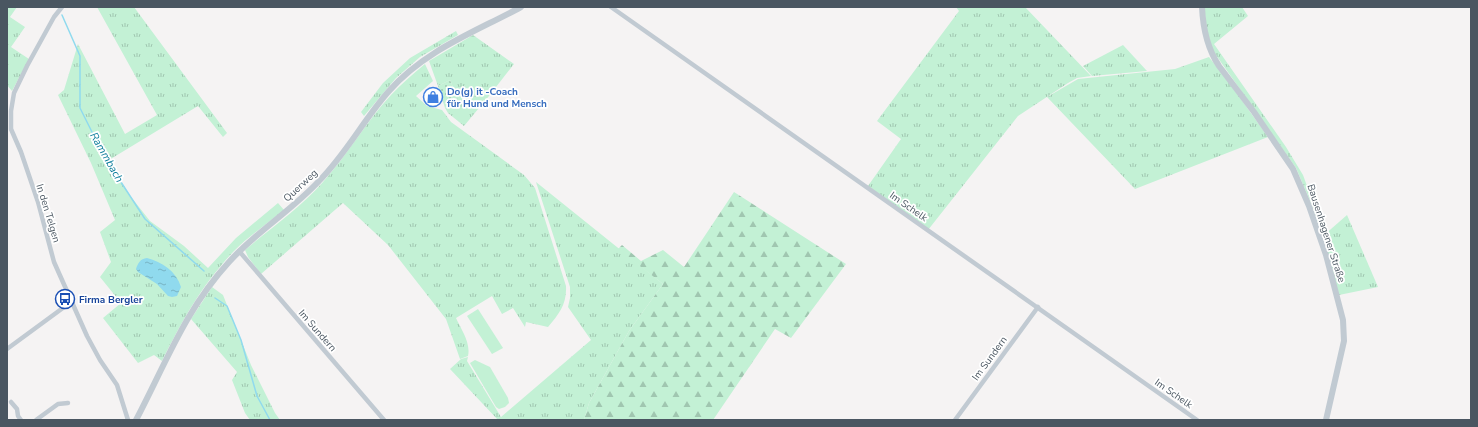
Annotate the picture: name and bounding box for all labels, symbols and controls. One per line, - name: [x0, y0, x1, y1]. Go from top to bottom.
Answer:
- place label: Do(g) it -Coach für Hund und Mensch: [447, 85, 547, 111]
- shop icon: Do(g) it -Coach für Hund und Mensch: [422, 86, 444, 108]
- water label: Rammbach: [86, 129, 127, 185]
- street label: Querweg: [281, 166, 321, 205]
- street label: In den Telgen: [32, 182, 64, 244]
- street label: Bausenhagener Straße: [1304, 182, 1349, 284]
- street label: Im Schelk: [887, 189, 931, 226]
- bus stop icon: Firma Bergler: [54, 288, 76, 310]
- place label: Firma Bergler: [79, 293, 143, 307]
- street label: Im Sundern: [295, 307, 339, 355]
- street label: Im Sundern: [969, 334, 1011, 384]
- street label: Im Schelk: [1152, 376, 1196, 413]

